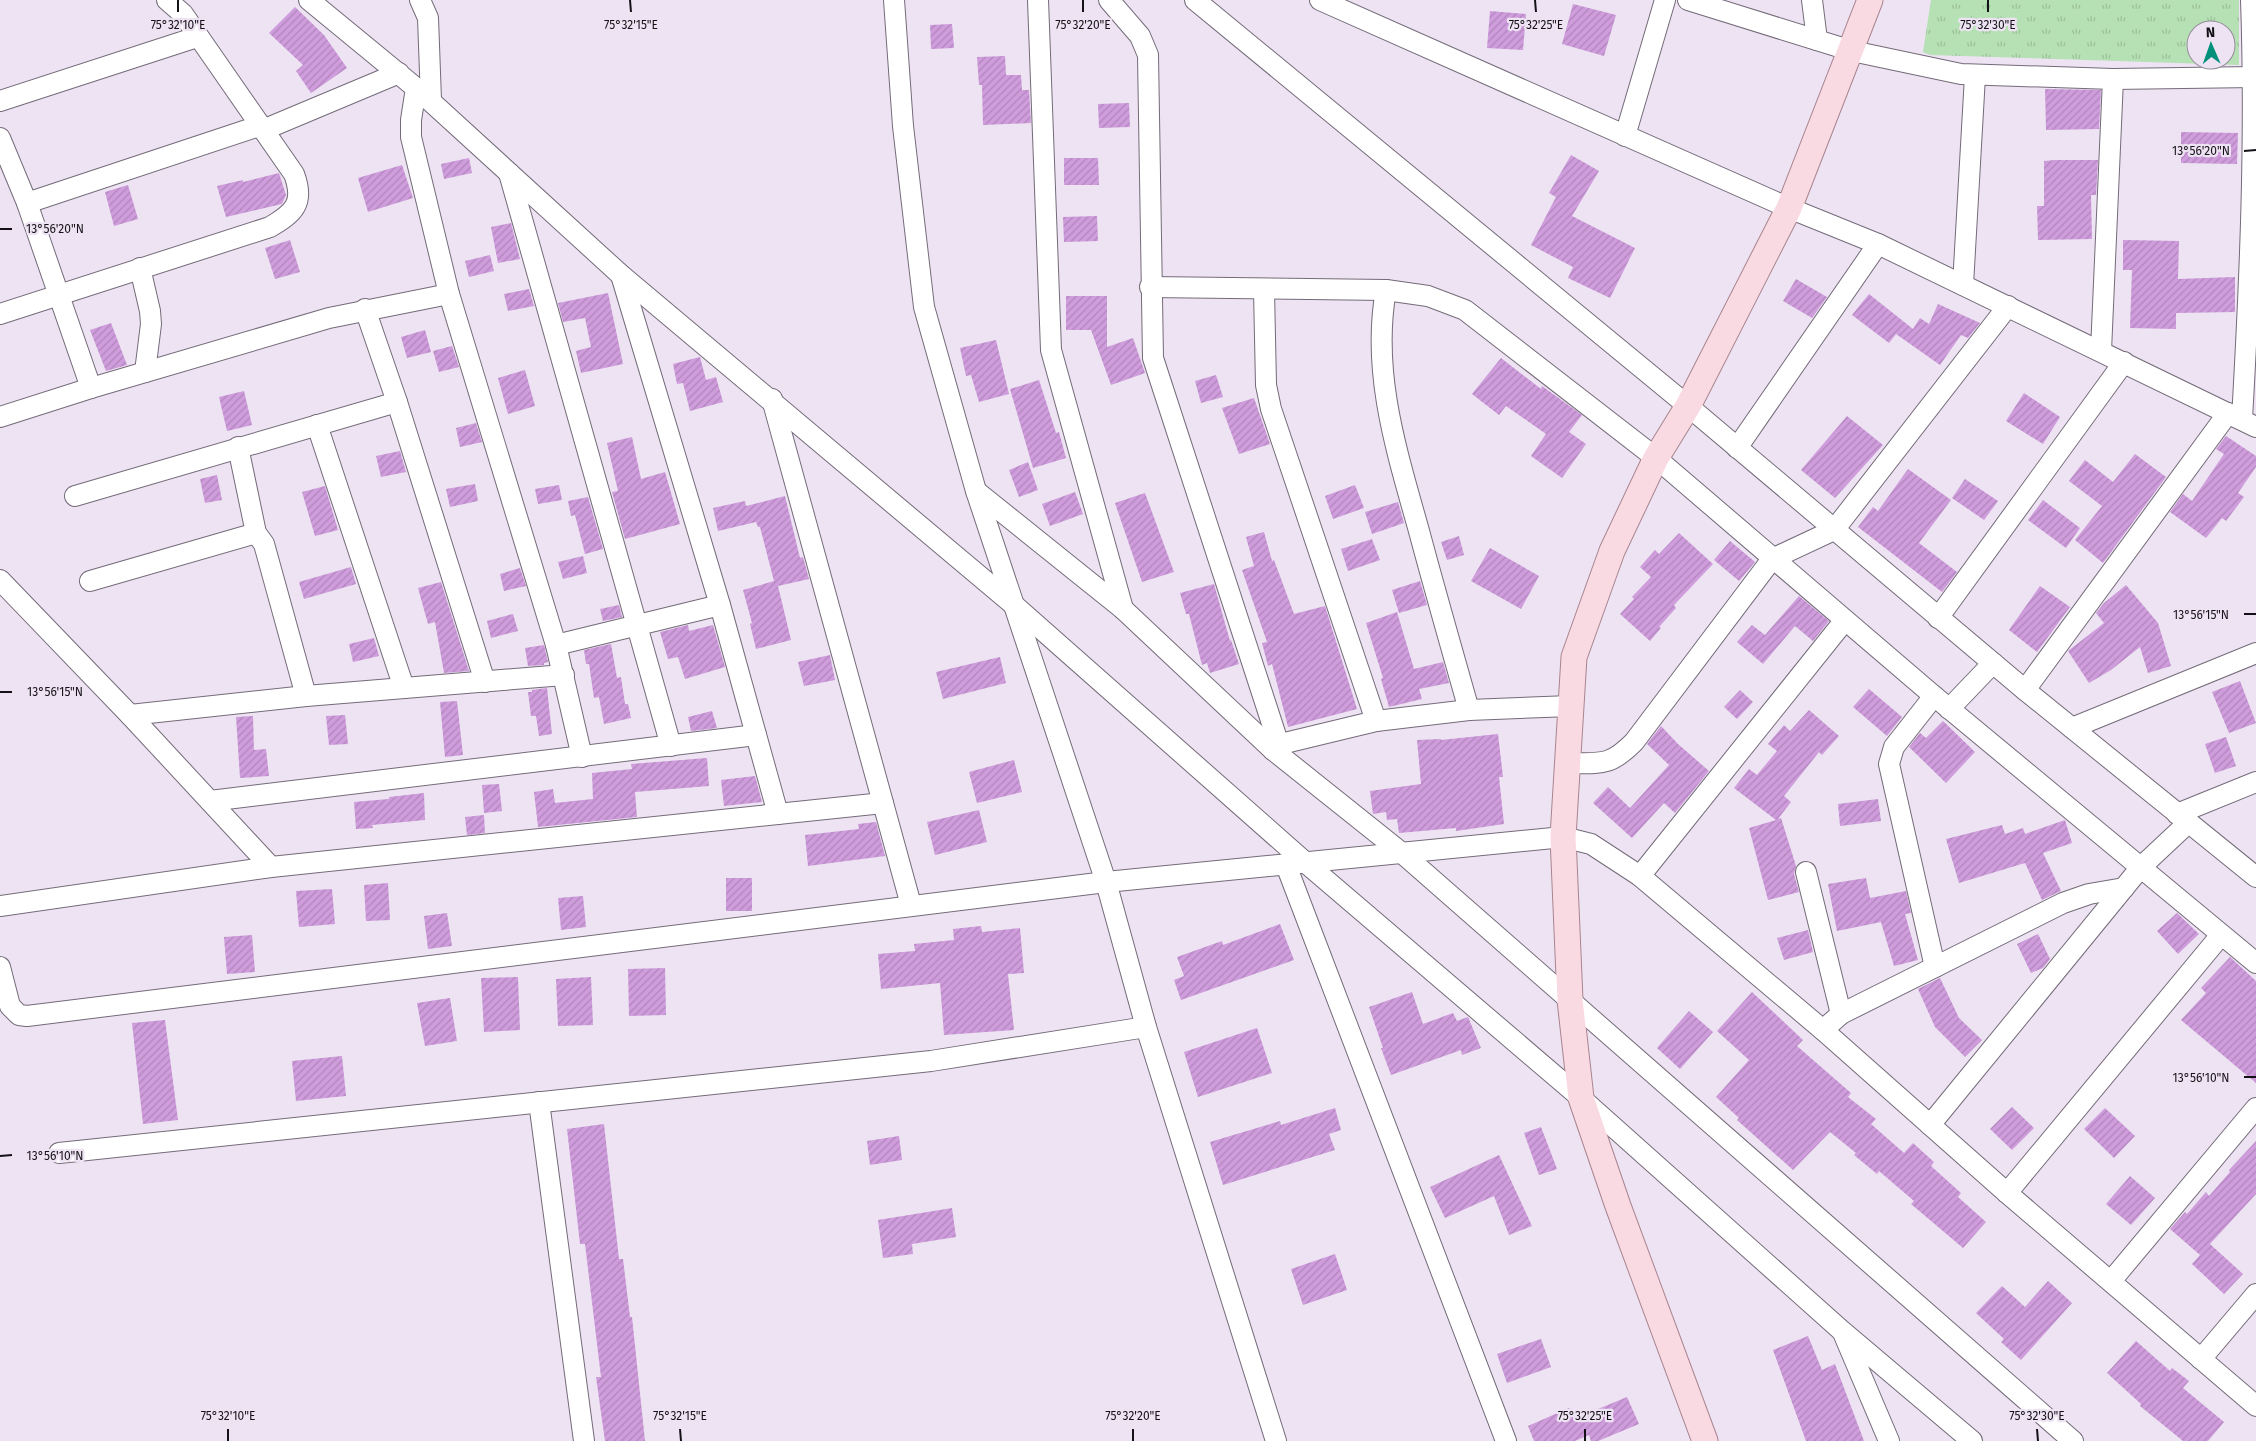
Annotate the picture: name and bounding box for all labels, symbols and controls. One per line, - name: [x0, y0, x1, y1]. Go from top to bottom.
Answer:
- text: 75°32'10"E: [151, 18, 205, 32]
- text: 75°32'15"E: [604, 18, 658, 32]
- text: 75°32'20"E: [1055, 18, 1111, 32]
- text: 75°32'25"E: [1509, 18, 1563, 32]
- text: 75°32'30"E: [1960, 18, 2016, 32]
- north arrow: [2186, 20, 2236, 70]
- text: N: [2206, 24, 2216, 41]
- text: 13°56'20"N: [2172, 144, 2230, 158]
- text: 13°56'20"N: [26, 222, 84, 236]
- text: 13°56'15"N: [2173, 608, 2229, 622]
- text: 13°56'15"N: [27, 685, 83, 699]
- text: 13°56'10"N: [2172, 1071, 2230, 1085]
- text: 13°56'10"N: [26, 1149, 84, 1163]
- text: 75°32'10"E: [201, 1409, 255, 1423]
- text: 75°32'15"E: [653, 1409, 707, 1423]
- text: 75°32'20"E: [1105, 1409, 1161, 1423]
- text: 75°32'25"E: [1558, 1409, 1612, 1423]
- text: 75°32'30"E: [2009, 1409, 2065, 1423]

